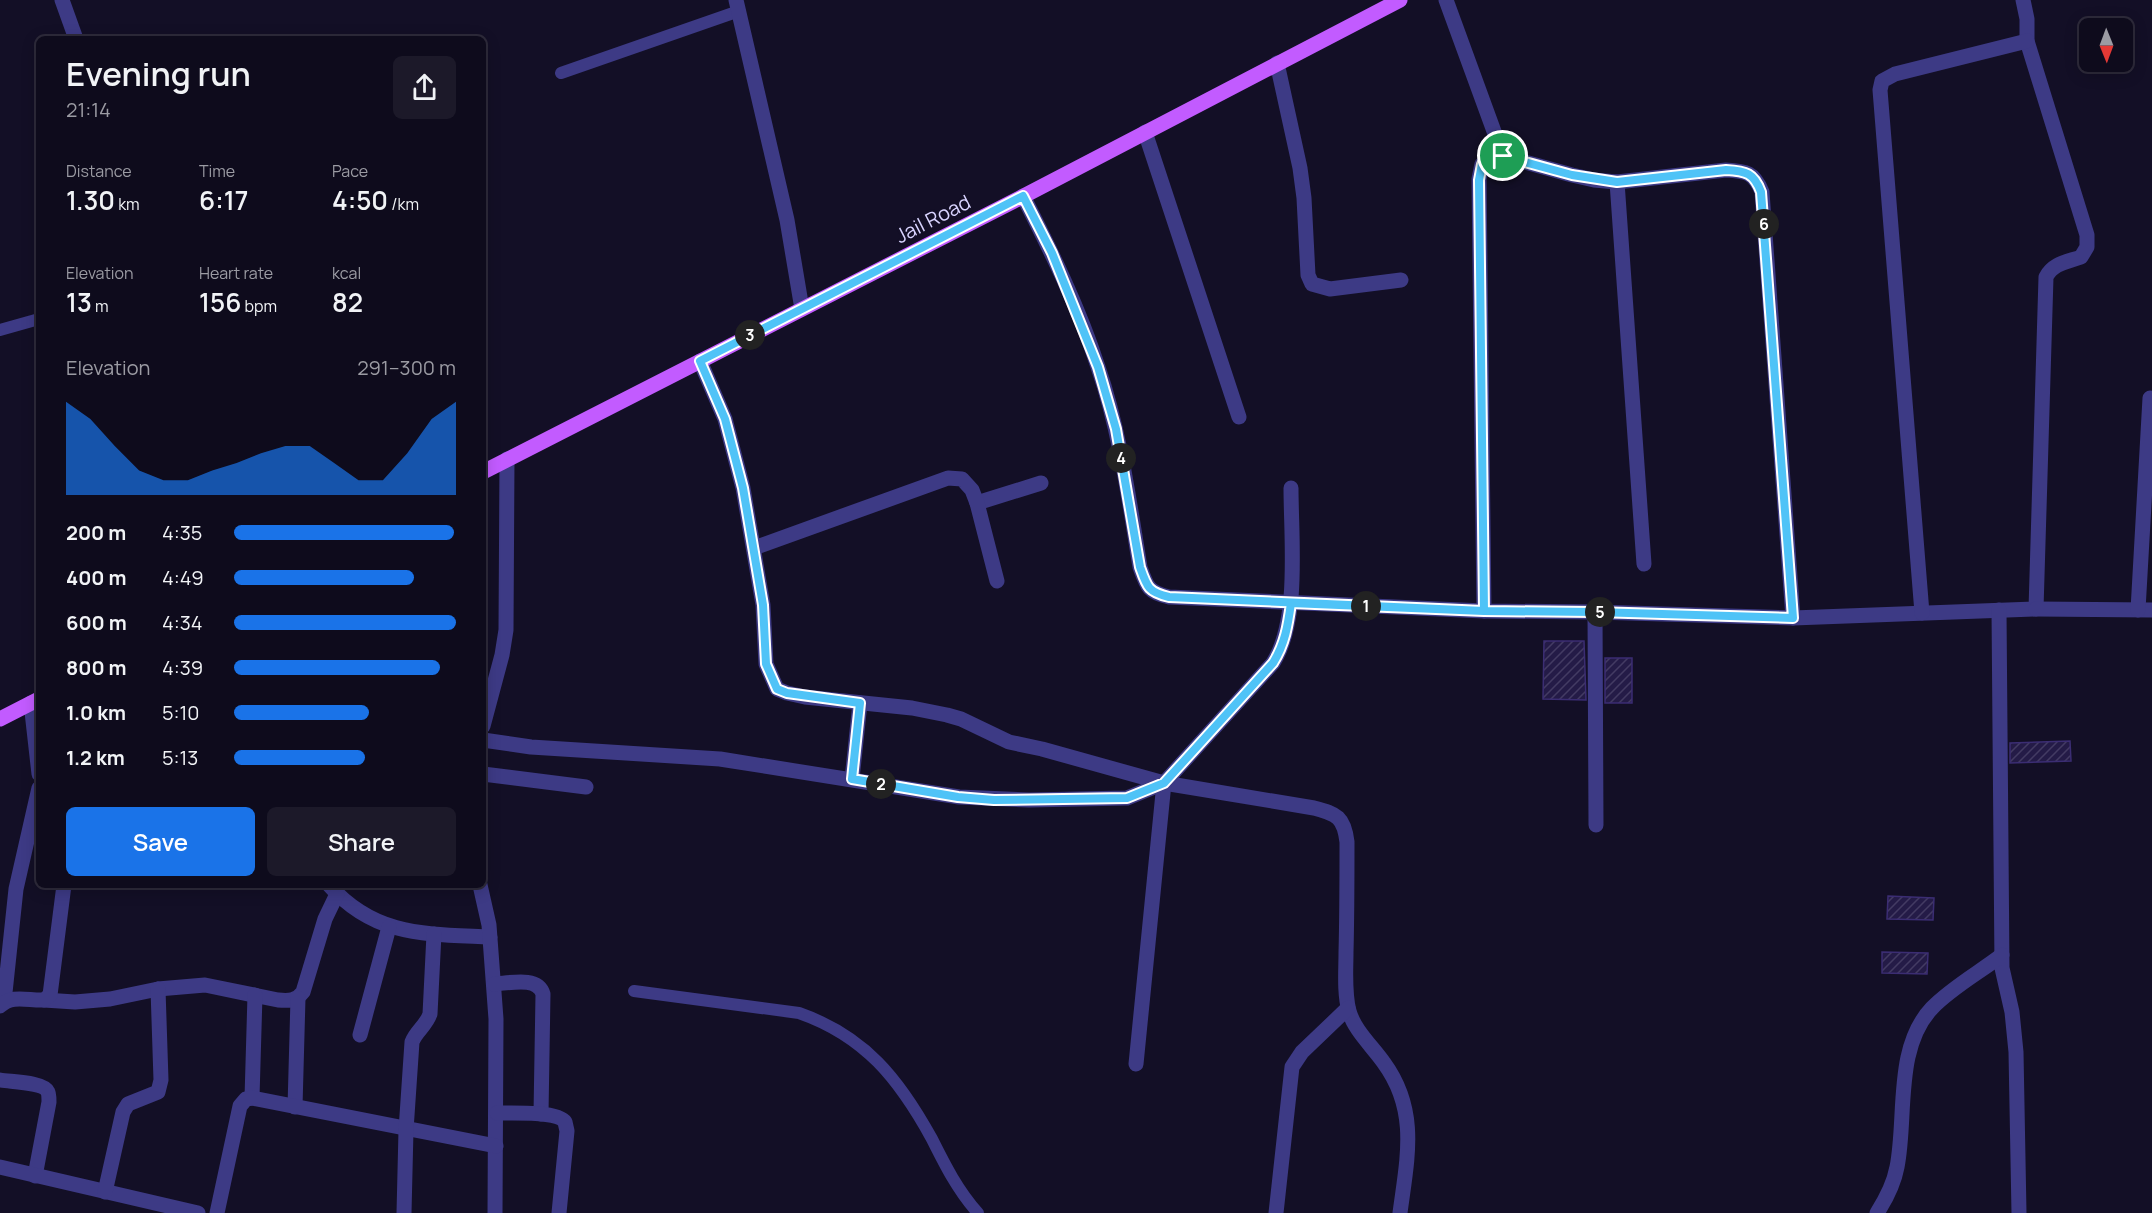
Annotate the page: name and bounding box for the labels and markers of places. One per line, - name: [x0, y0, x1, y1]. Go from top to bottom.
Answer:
- pin: [1477, 130, 1528, 181]
- pin: 6: [1749, 209, 1779, 239]
- pin: 3: [735, 320, 765, 350]
- pin: 4: [1106, 443, 1136, 473]
- pin: 1: [1351, 591, 1381, 621]
- pin: 5: [1585, 597, 1615, 627]
- pin: 2: [866, 769, 896, 799]

